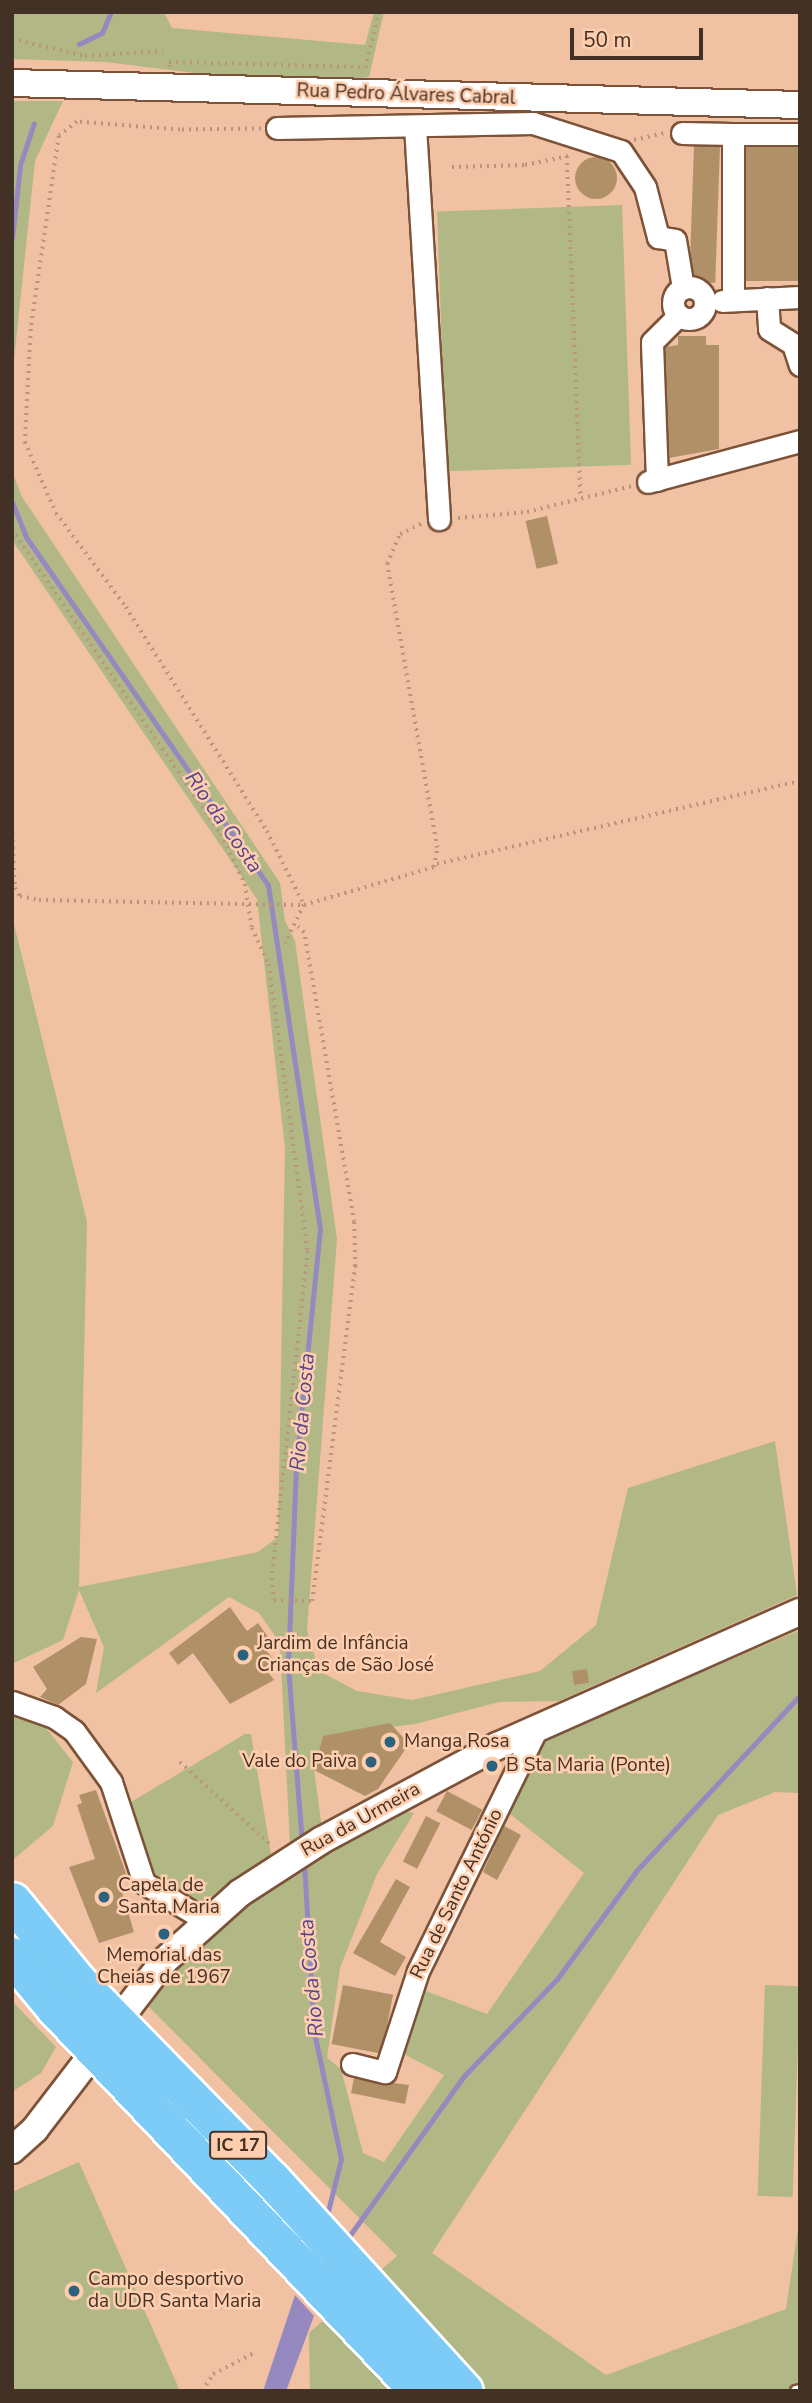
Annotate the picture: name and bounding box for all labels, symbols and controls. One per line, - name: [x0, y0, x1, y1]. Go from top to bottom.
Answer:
- scale bar: [574, 14, 707, 58]
- text: 50 m: [583, 26, 632, 54]
- street label: Rua Pedro Álvares Cabral: [296, 80, 516, 110]
- water label: Rio da Costa: [180, 766, 268, 878]
- water label: Rio da Costa: [284, 1352, 320, 1472]
- place label: Jardim de Infância Crianças de São José: [257, 1633, 434, 1677]
- marker: Jardim de Infância Crianças de São José: [235, 1647, 251, 1663]
- place label: Manga Rosa: [404, 1731, 509, 1753]
- marker: Manga Rosa: [382, 1734, 398, 1750]
- place label: Vale do Paiva: [242, 1751, 357, 1773]
- marker: Vale do Paiva: [363, 1754, 379, 1770]
- place label: B Sta Maria (Ponte): [506, 1755, 671, 1777]
- marker: B Sta Maria (Ponte): [484, 1758, 500, 1774]
- street label: Rua da Urmeira: [298, 1778, 424, 1862]
- street label: Rua de Santo António: [406, 1805, 508, 1983]
- place label: Capela de Santa Maria: [118, 1875, 220, 1919]
- marker: Capela de Santa Maria: [96, 1889, 112, 1905]
- water label: Rio da Costa: [293, 1918, 329, 2038]
- marker: Memorial das Cheias de 1967: [156, 1926, 172, 1942]
- place label: Memorial das Cheias de 1967: [97, 1945, 231, 1989]
- road number: IC 17: [208, 2130, 268, 2160]
- place label: Campo desportivo da UDR Santa Maria: [88, 2269, 261, 2313]
- marker: Campo desportivo da UDR Santa Maria: [66, 2283, 82, 2299]

